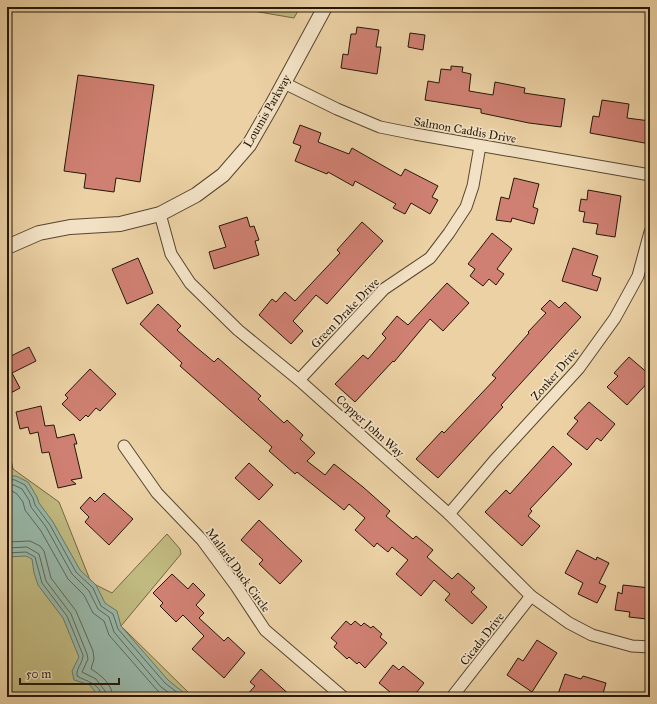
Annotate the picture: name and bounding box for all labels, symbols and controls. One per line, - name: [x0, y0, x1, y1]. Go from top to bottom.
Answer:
- street label: Loumis Parkway: [240, 72, 294, 150]
- street label: Salmon Caddis Drive: [413, 114, 517, 146]
- street label: Green Drake Drive: [308, 275, 382, 351]
- street label: Zonker Drive: [528, 345, 582, 403]
- street label: Copper John Way: [333, 392, 407, 461]
- street label: Mallard Duck Circle: [203, 525, 273, 615]
- street label: Cicada Drive: [457, 610, 507, 668]
- scale bar: [20, 660, 119, 686]
- text: 50 m: [26, 667, 51, 681]

